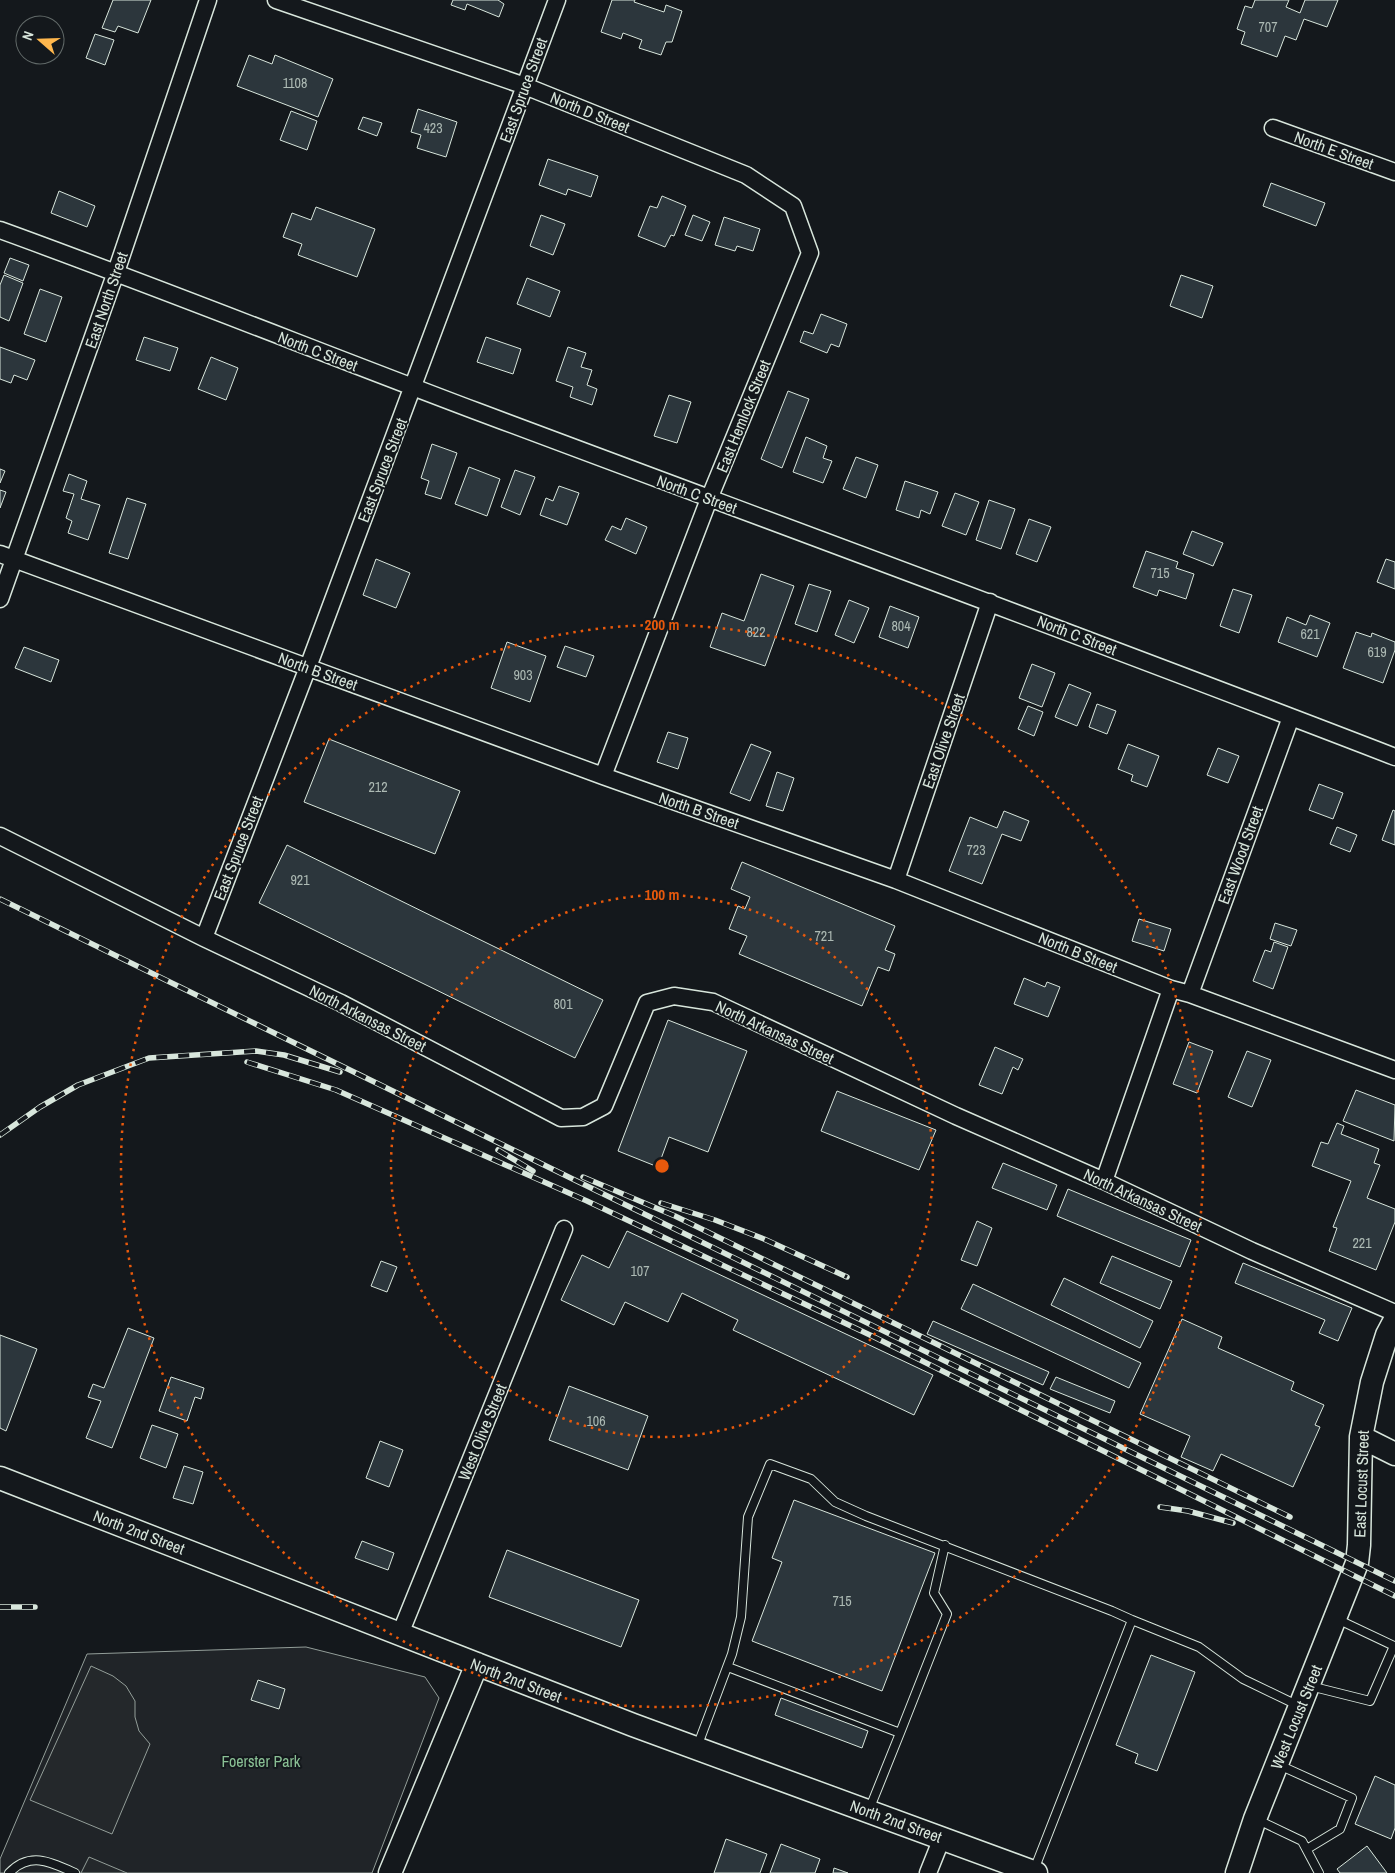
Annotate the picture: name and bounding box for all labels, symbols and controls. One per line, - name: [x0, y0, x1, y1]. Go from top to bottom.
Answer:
- north arrow: [15, 15, 65, 65]
- house number: 707: [1258, 18, 1278, 36]
- text: N: [18, 29, 38, 43]
- street label: East Spruce Street: [494, 34, 552, 146]
- house number: 1108: [283, 74, 307, 92]
- street label: North D Street: [547, 86, 633, 138]
- house number: 423: [423, 119, 443, 137]
- street label: North E Street: [1291, 125, 1377, 175]
- street label: East North Street: [79, 249, 133, 351]
- street label: North C Street: [275, 326, 361, 376]
- street label: East Hemlock Street: [710, 356, 776, 476]
- street label: East Spruce Street: [352, 414, 412, 525]
- street label: North C Street: [654, 469, 740, 519]
- house number: 715: [1150, 564, 1170, 582]
- street label: North C Street: [1034, 610, 1120, 660]
- text: 200 m: [645, 614, 679, 635]
- house number: 804: [891, 617, 911, 635]
- house number: 822: [746, 623, 766, 641]
- house number: 621: [1300, 625, 1320, 643]
- house number: 619: [1367, 643, 1387, 661]
- street label: North B Street: [275, 646, 361, 696]
- house number: 903: [513, 666, 533, 684]
- street label: East Olive Street: [916, 690, 970, 791]
- house number: 212: [368, 778, 388, 796]
- street label: North B Street: [656, 786, 742, 834]
- street label: East Spruce Street: [208, 792, 268, 903]
- street label: East Wood Street: [1212, 803, 1268, 907]
- house number: 723: [966, 841, 986, 859]
- house number: 921: [290, 871, 310, 889]
- text: 100 m: [645, 884, 679, 905]
- street label: North B Street: [1035, 926, 1121, 978]
- house number: 721: [814, 927, 834, 945]
- street label: North Arkansas Street: [306, 979, 430, 1057]
- house number: 801: [553, 995, 573, 1013]
- street label: North Arkansas Street: [712, 995, 838, 1069]
- centre of rings: [653, 1157, 671, 1175]
- street label: North Arkansas Street: [1080, 1163, 1206, 1237]
- house number: 221: [1352, 1234, 1372, 1252]
- house number: 107: [630, 1262, 650, 1280]
- street label: West Olive Street: [453, 1380, 512, 1484]
- house number: 106: [586, 1412, 606, 1430]
- street label: East Locust Street: [1348, 1430, 1374, 1538]
- street label: North 2nd Street: [90, 1504, 188, 1560]
- house number: 715: [832, 1592, 852, 1610]
- street label: North 2nd Street: [467, 1652, 565, 1708]
- street label: West Locust Street: [1265, 1661, 1327, 1772]
- park label: Foerster Park: [222, 1750, 301, 1772]
- street label: North 2nd Street: [847, 1794, 945, 1848]

